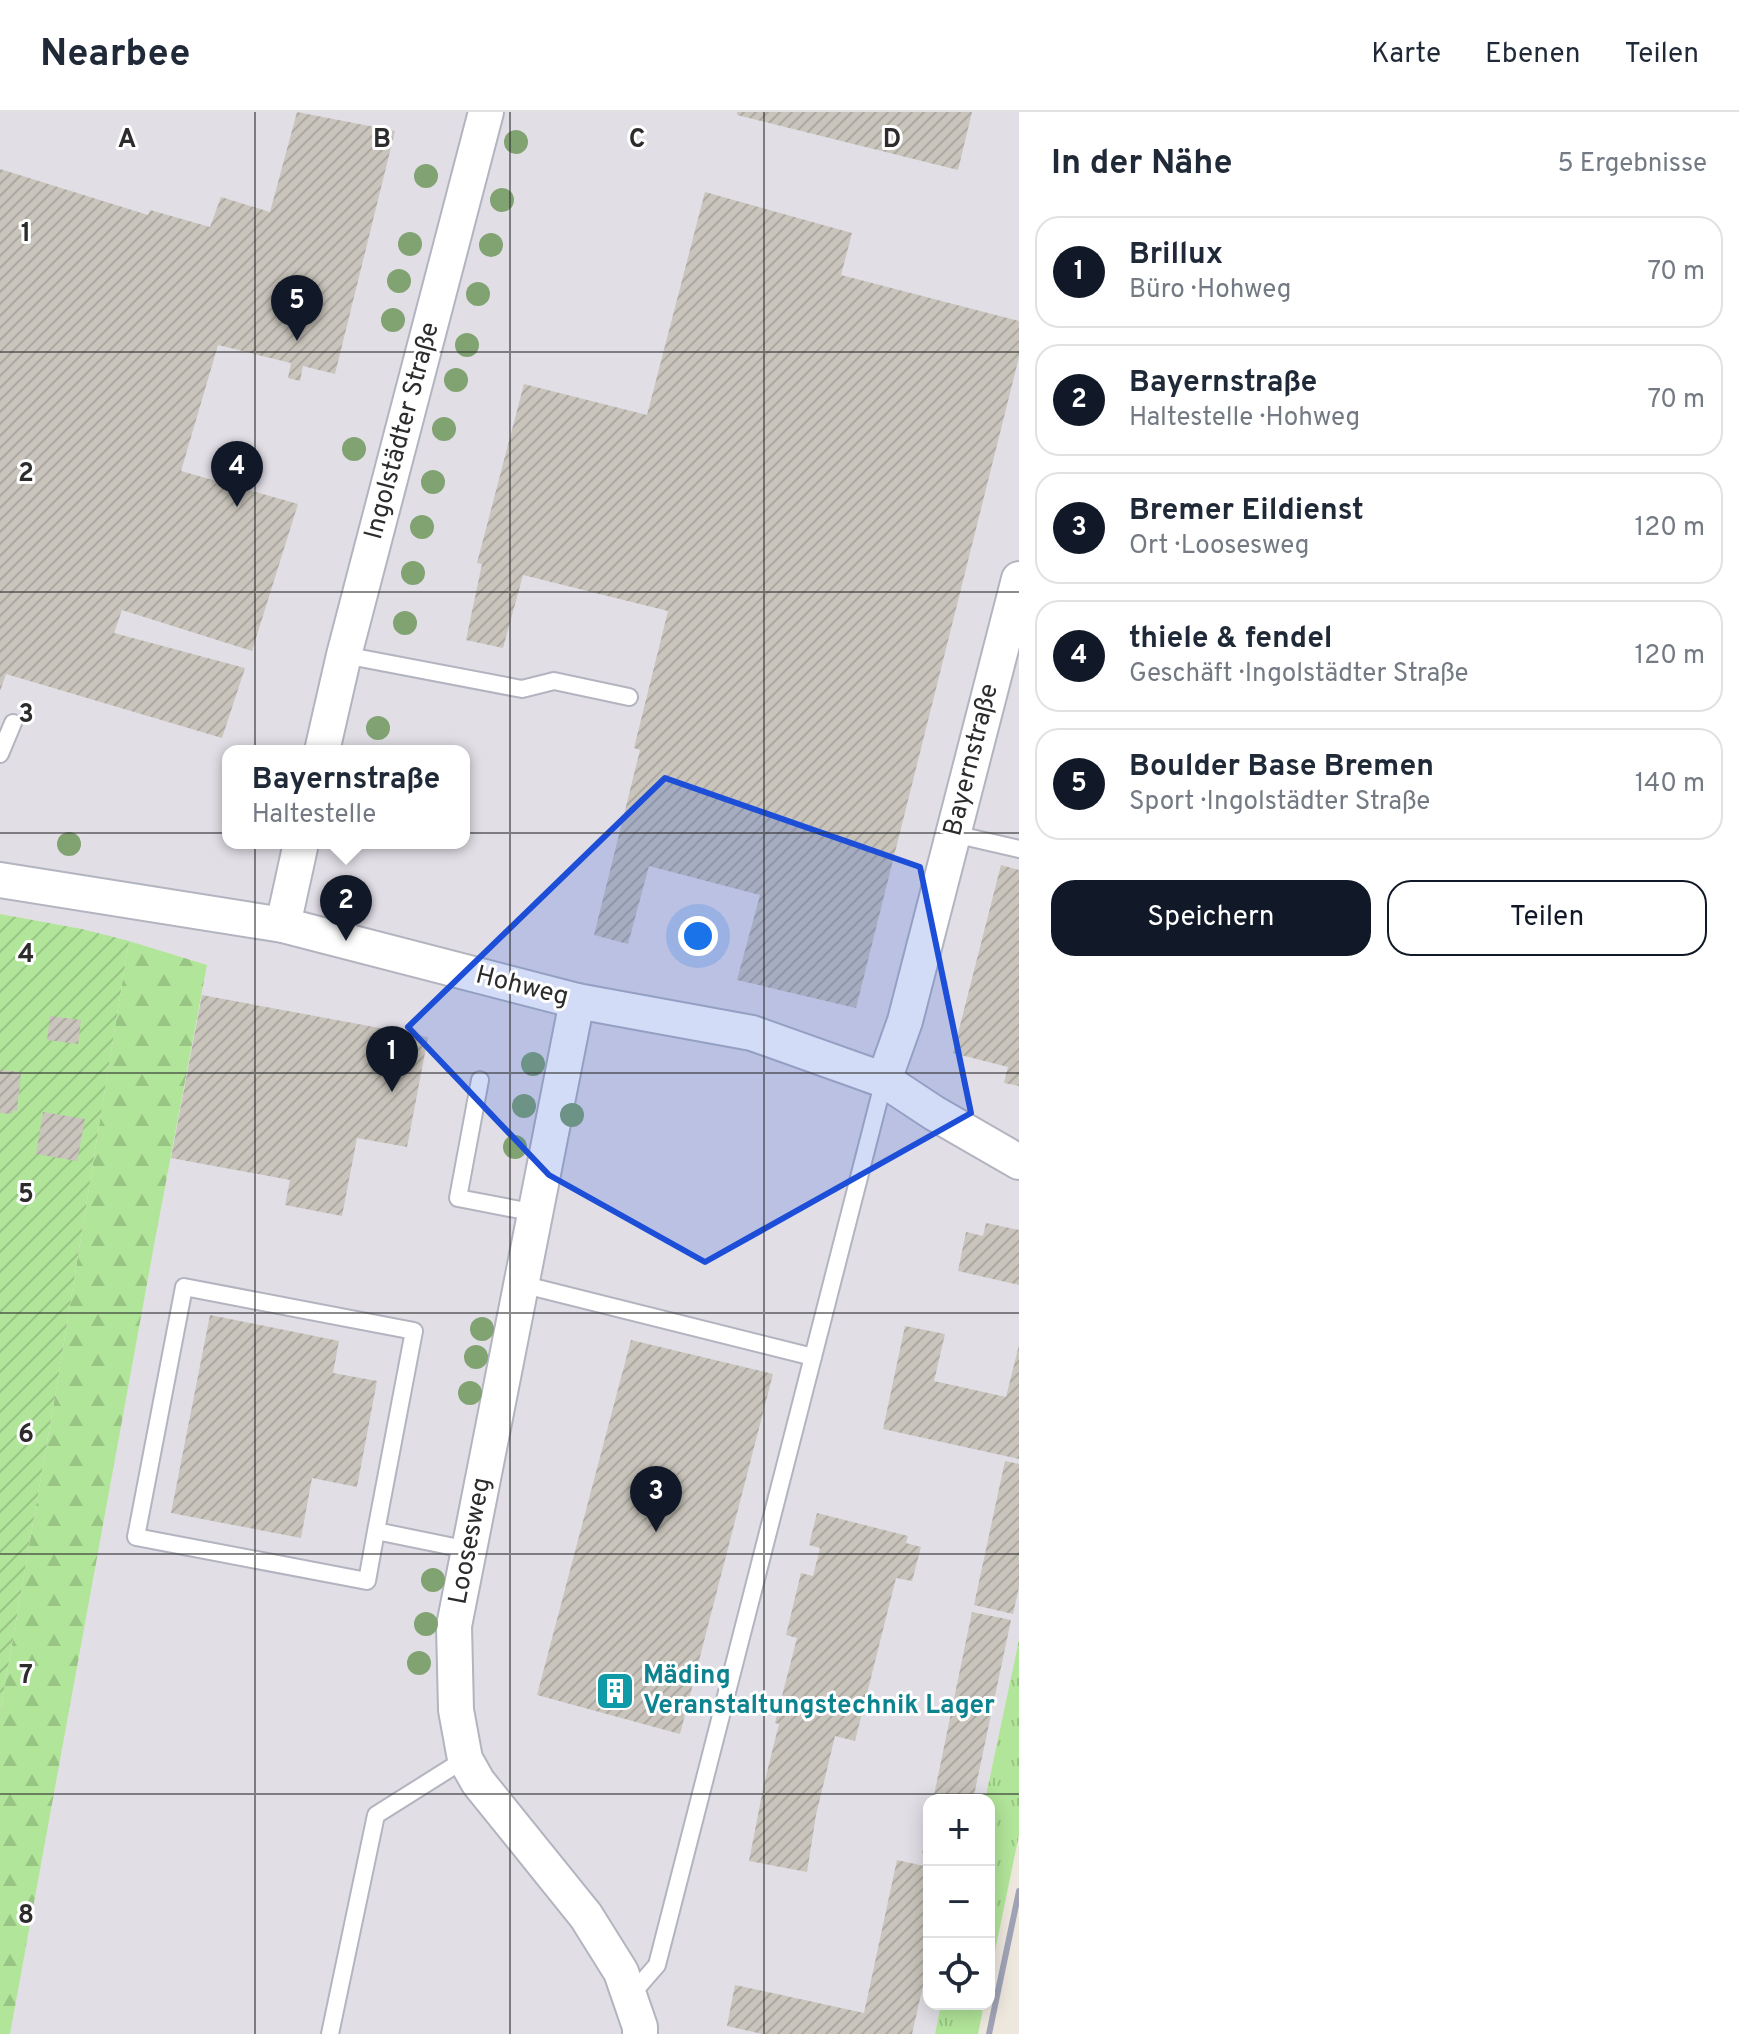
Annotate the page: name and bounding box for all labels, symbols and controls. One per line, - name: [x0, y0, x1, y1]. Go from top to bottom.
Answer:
- text: Nearbee: [40, 31, 190, 80]
- text: Karte: [1371, 37, 1441, 73]
- text: Ebenen: [1485, 37, 1581, 73]
- text: Teilen: [1625, 37, 1699, 73]
- text: A: [118, 124, 136, 157]
- text: B: [373, 124, 391, 157]
- text: C: [629, 124, 645, 157]
- text: D: [883, 124, 901, 157]
- text: In der Nähe: [1051, 143, 1233, 186]
- text: 5 Ergebnisse: [1557, 148, 1707, 181]
- text: 1: [21, 218, 31, 251]
- text: Brillux: [1129, 237, 1223, 274]
- text: 1: [1074, 256, 1084, 289]
- text: 70 m: [1647, 256, 1705, 289]
- text: Büro · Hohweg: [1129, 274, 1291, 307]
- pin: 5: [271, 275, 323, 341]
- street label: Ingolstädter Straße: [358, 319, 448, 543]
- text: Bayernstraße: [1129, 365, 1317, 402]
- text: 2: [1071, 384, 1087, 417]
- text: 70 m: [1647, 384, 1705, 417]
- text: Haltestelle · Hohweg: [1129, 402, 1360, 435]
- pin: 4: [211, 441, 263, 507]
- text: 2: [18, 458, 34, 491]
- text: Bremer Eildienst: [1129, 493, 1364, 530]
- text: 3: [1071, 512, 1087, 545]
- text: 120 m: [1635, 512, 1705, 545]
- text: Ort · Loosesweg: [1129, 530, 1309, 563]
- text: thiele & fendel: [1129, 621, 1333, 658]
- text: 4: [1071, 640, 1087, 673]
- text: 120 m: [1635, 640, 1705, 673]
- text: Geschäft · Ingolstädter Straße: [1129, 658, 1469, 691]
- street label: Bayernstraße: [937, 680, 1007, 840]
- text: 3: [18, 699, 34, 732]
- popup: [222, 745, 470, 849]
- text: Boulder Base Bremen: [1129, 749, 1434, 786]
- text: Bayernstraße: [252, 762, 440, 799]
- text: 5: [1071, 768, 1087, 801]
- text: 140 m: [1635, 768, 1705, 801]
- text: Sport · Ingolstädter Straße: [1129, 786, 1430, 819]
- text: Haltestelle: [252, 799, 376, 832]
- pin: 2: [320, 875, 372, 941]
- button: Speichern: [1051, 880, 1371, 956]
- button: Teilen: [1387, 880, 1707, 956]
- your location: [678, 916, 718, 956]
- text: 4: [18, 939, 34, 972]
- street label: Hohweg: [472, 960, 572, 1014]
- pin: 1: [366, 1026, 418, 1092]
- text: 5: [18, 1179, 34, 1212]
- text: 6: [18, 1419, 34, 1452]
- pin: 3: [630, 1466, 682, 1532]
- street label: Loosesweg: [443, 1475, 499, 1607]
- text: 7: [19, 1660, 33, 1693]
- place label: Mäding Veranstaltungstechnik Lager: [643, 1660, 995, 1723]
- building icon: Mäding Veranstaltungstechnik Lager: [594, 1670, 636, 1712]
- map controls: [923, 1794, 995, 2010]
- button: +: [923, 1794, 995, 1866]
- button: −: [923, 1866, 995, 1938]
- text: 8: [18, 1900, 34, 1933]
- button: locate: [923, 1938, 995, 2010]

